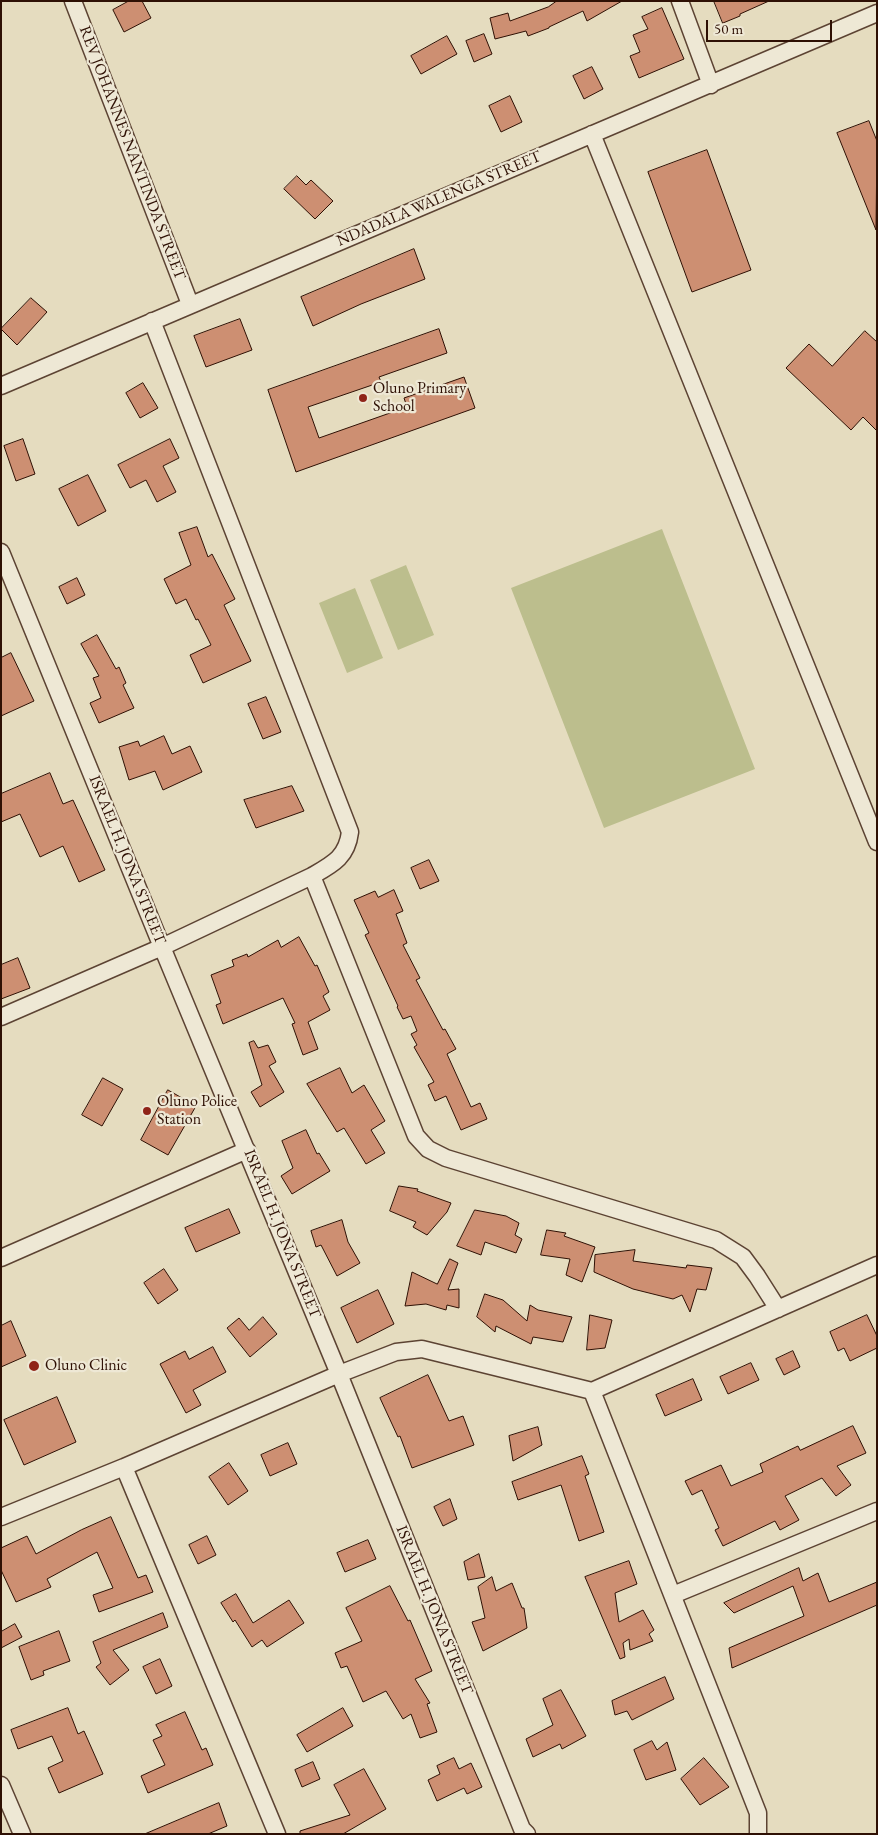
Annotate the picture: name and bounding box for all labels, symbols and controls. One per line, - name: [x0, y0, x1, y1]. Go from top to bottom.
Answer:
- scale bar: [708, 10, 834, 42]
- text: 50 m: [714, 19, 743, 38]
- street label: REV JOHANNES NANTINDA STREET: [75, 23, 189, 283]
- street label: NDADALA WALENGA STREET: [334, 147, 544, 251]
- place label: Oluno Primary School: [373, 379, 466, 417]
- marker: Oluno Primary School: [357, 392, 369, 404]
- street label: ISRAEL H. JONA STREET: [84, 773, 170, 947]
- place label: Oluno Police Station: [157, 1092, 237, 1130]
- marker: Oluno Police Station: [141, 1105, 153, 1117]
- street label: ISRAEL H. JONA STREET: [239, 1147, 325, 1321]
- place label: Oluno Clinic: [45, 1356, 127, 1376]
- marker: Oluno Clinic: [27, 1359, 41, 1373]
- street label: ISRAEL H. JONA STREET: [391, 1523, 477, 1697]

